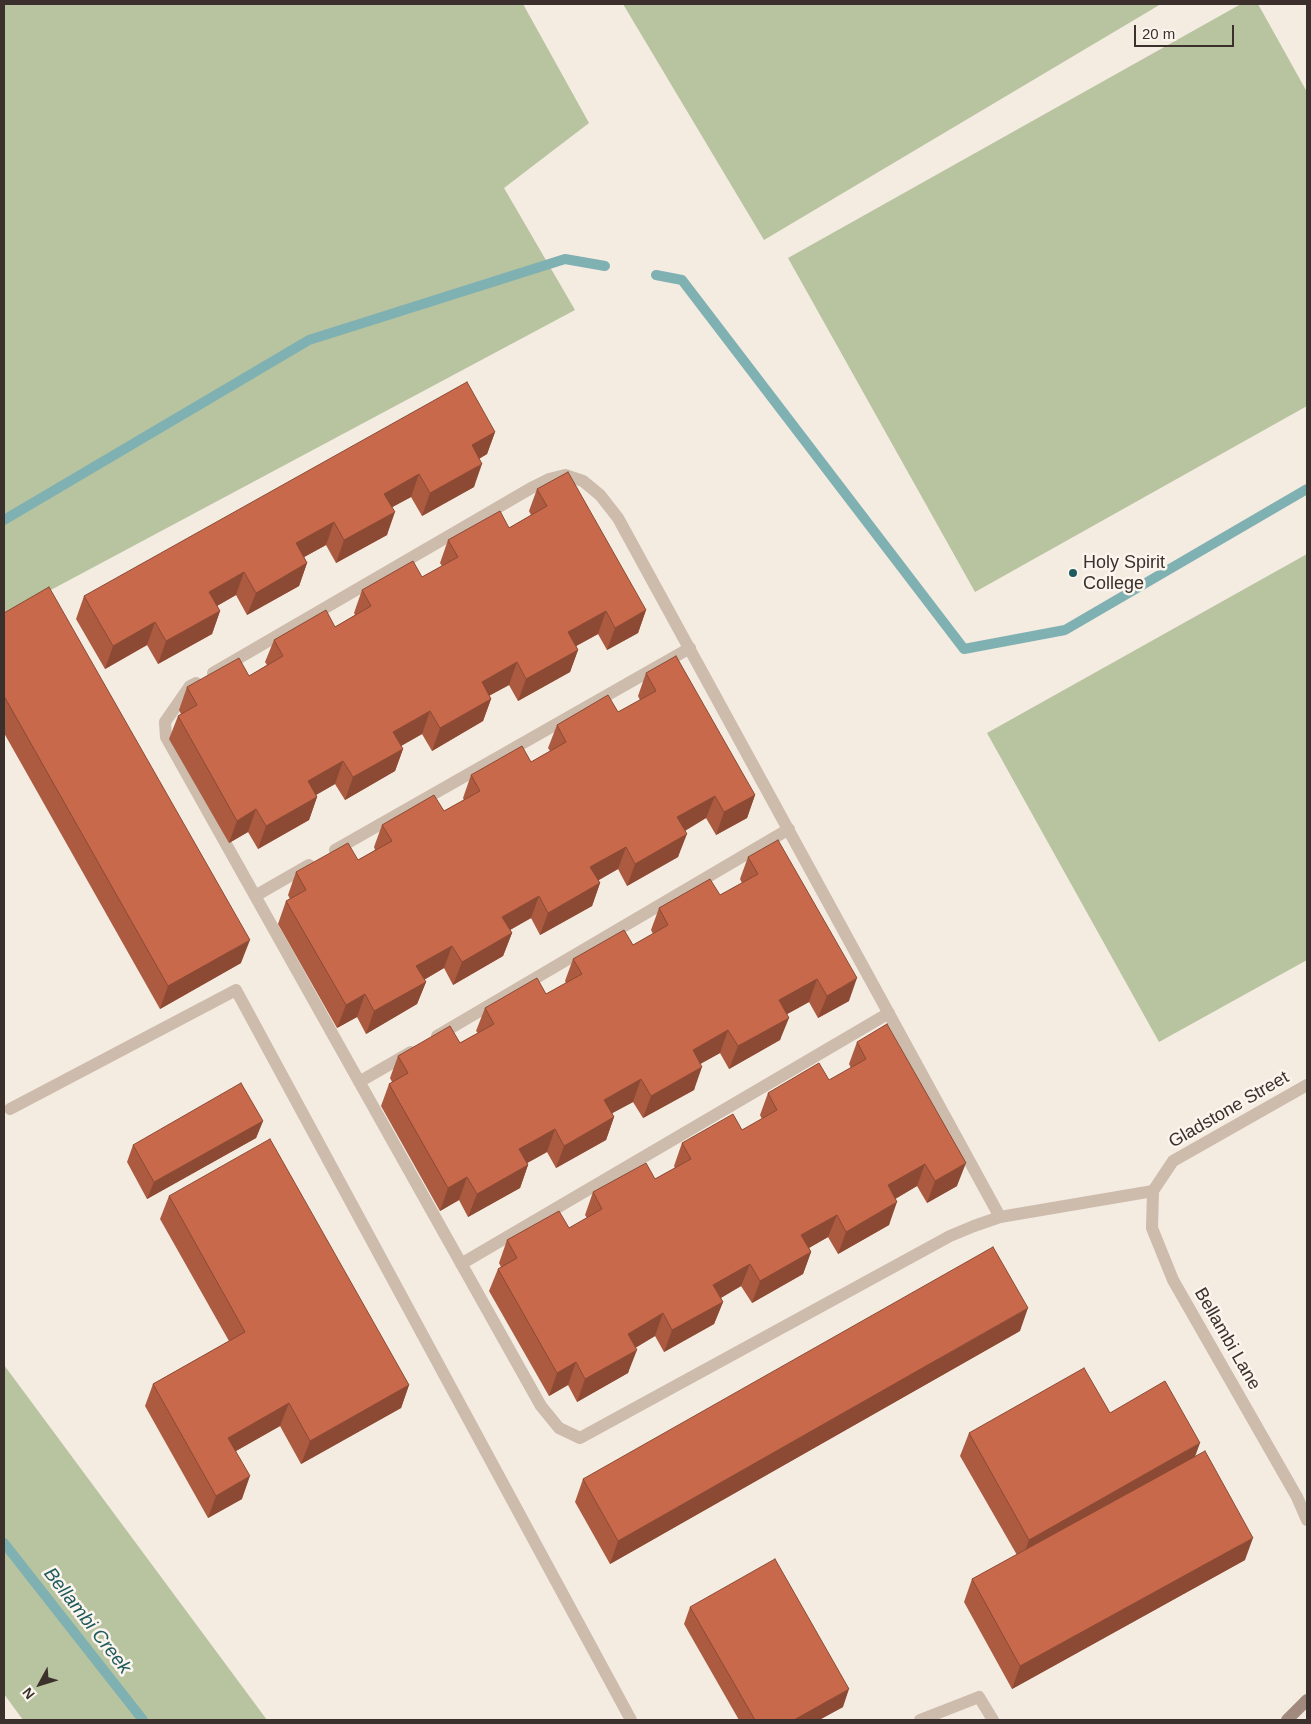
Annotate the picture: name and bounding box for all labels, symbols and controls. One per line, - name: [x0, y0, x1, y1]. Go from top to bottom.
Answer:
- scale bar: [1136, 15, 1236, 47]
- text: 20 m: [1142, 25, 1175, 42]
- place label: Holy Spirit College: [1083, 552, 1165, 594]
- marker: Holy Spirit College: [1067, 567, 1079, 579]
- street label: Gladstone Street: [1165, 1067, 1293, 1153]
- street label: Bellambi Lane: [1189, 1284, 1265, 1394]
- water label: Bellambi Creek: [38, 1563, 136, 1679]
- north arrow: [15, 1659, 65, 1709]
- text: N: [19, 1684, 38, 1702]

